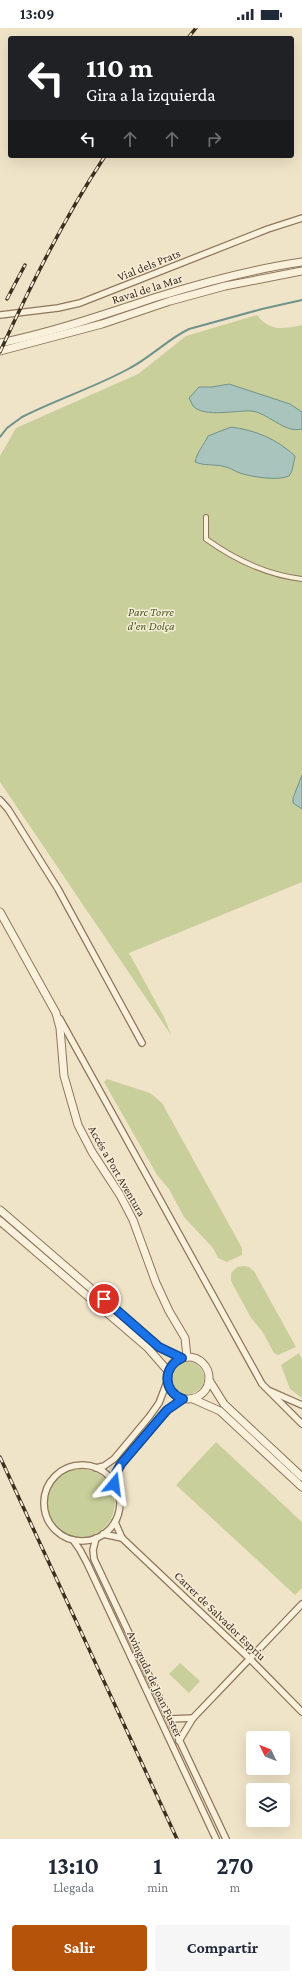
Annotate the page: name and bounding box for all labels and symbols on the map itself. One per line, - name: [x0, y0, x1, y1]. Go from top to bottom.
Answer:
- street label: Vial dels Prats: [115, 246, 183, 284]
- street label: Raval de la Mar: [110, 271, 185, 307]
- park label: Parc Torre d'en Dolça: [127, 605, 175, 633]
- street label: Accés a Port Aventura: [85, 1123, 149, 1219]
- pin: [87, 1282, 121, 1316]
- position arrow: [93, 1463, 135, 1505]
- street label: Carrer de Salvador Espriu: [171, 1569, 269, 1664]
- street label: Avinguda de Joan Fuster: [124, 1629, 186, 1740]
- north arrow: [246, 1731, 290, 1775]

